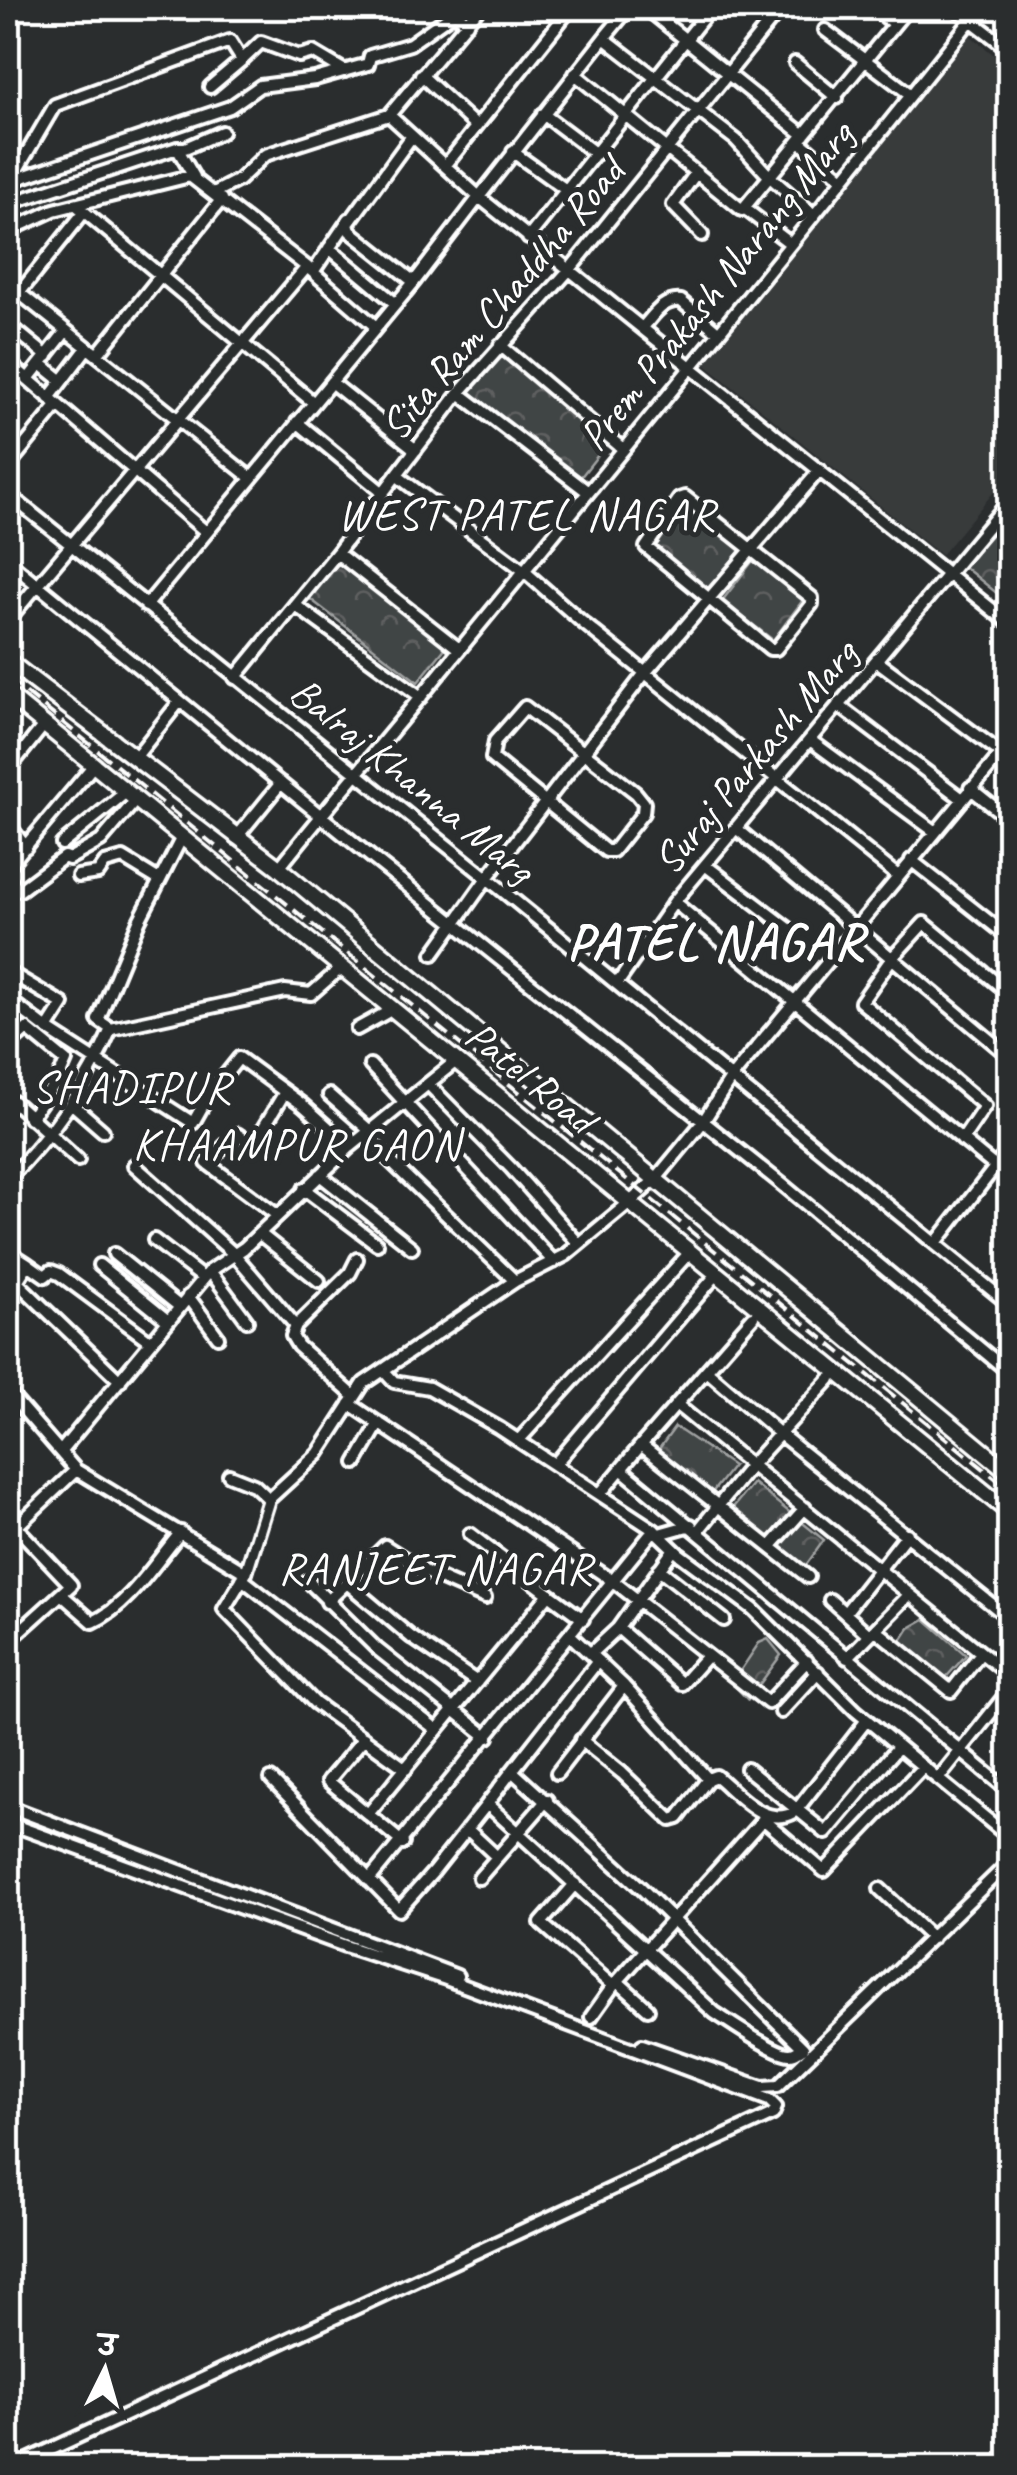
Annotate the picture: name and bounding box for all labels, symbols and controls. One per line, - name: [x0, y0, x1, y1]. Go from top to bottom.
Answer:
- street label: Prem Prakash Narang Marg: [567, 108, 867, 461]
- street label: Sita Ram Chaddha Road: [369, 142, 640, 451]
- district label: WEST PATEL NAGAR: [338, 486, 719, 543]
- street label: Suraj Parkash Marg: [642, 626, 871, 885]
- street label: Balraj Khanna Marg: [279, 665, 547, 897]
- district label: PATEL NAGAR: [567, 909, 869, 975]
- street label: Patel Road: [454, 1009, 610, 1149]
- district label: SHADIPUR: [32, 1059, 235, 1116]
- district label: KHAAMPUR GAON: [133, 1116, 466, 1173]
- district label: RANJEET NAGAR: [279, 1540, 596, 1597]
- north arrow: [55, 2320, 155, 2420]
- text: उ: [93, 2327, 120, 2364]

